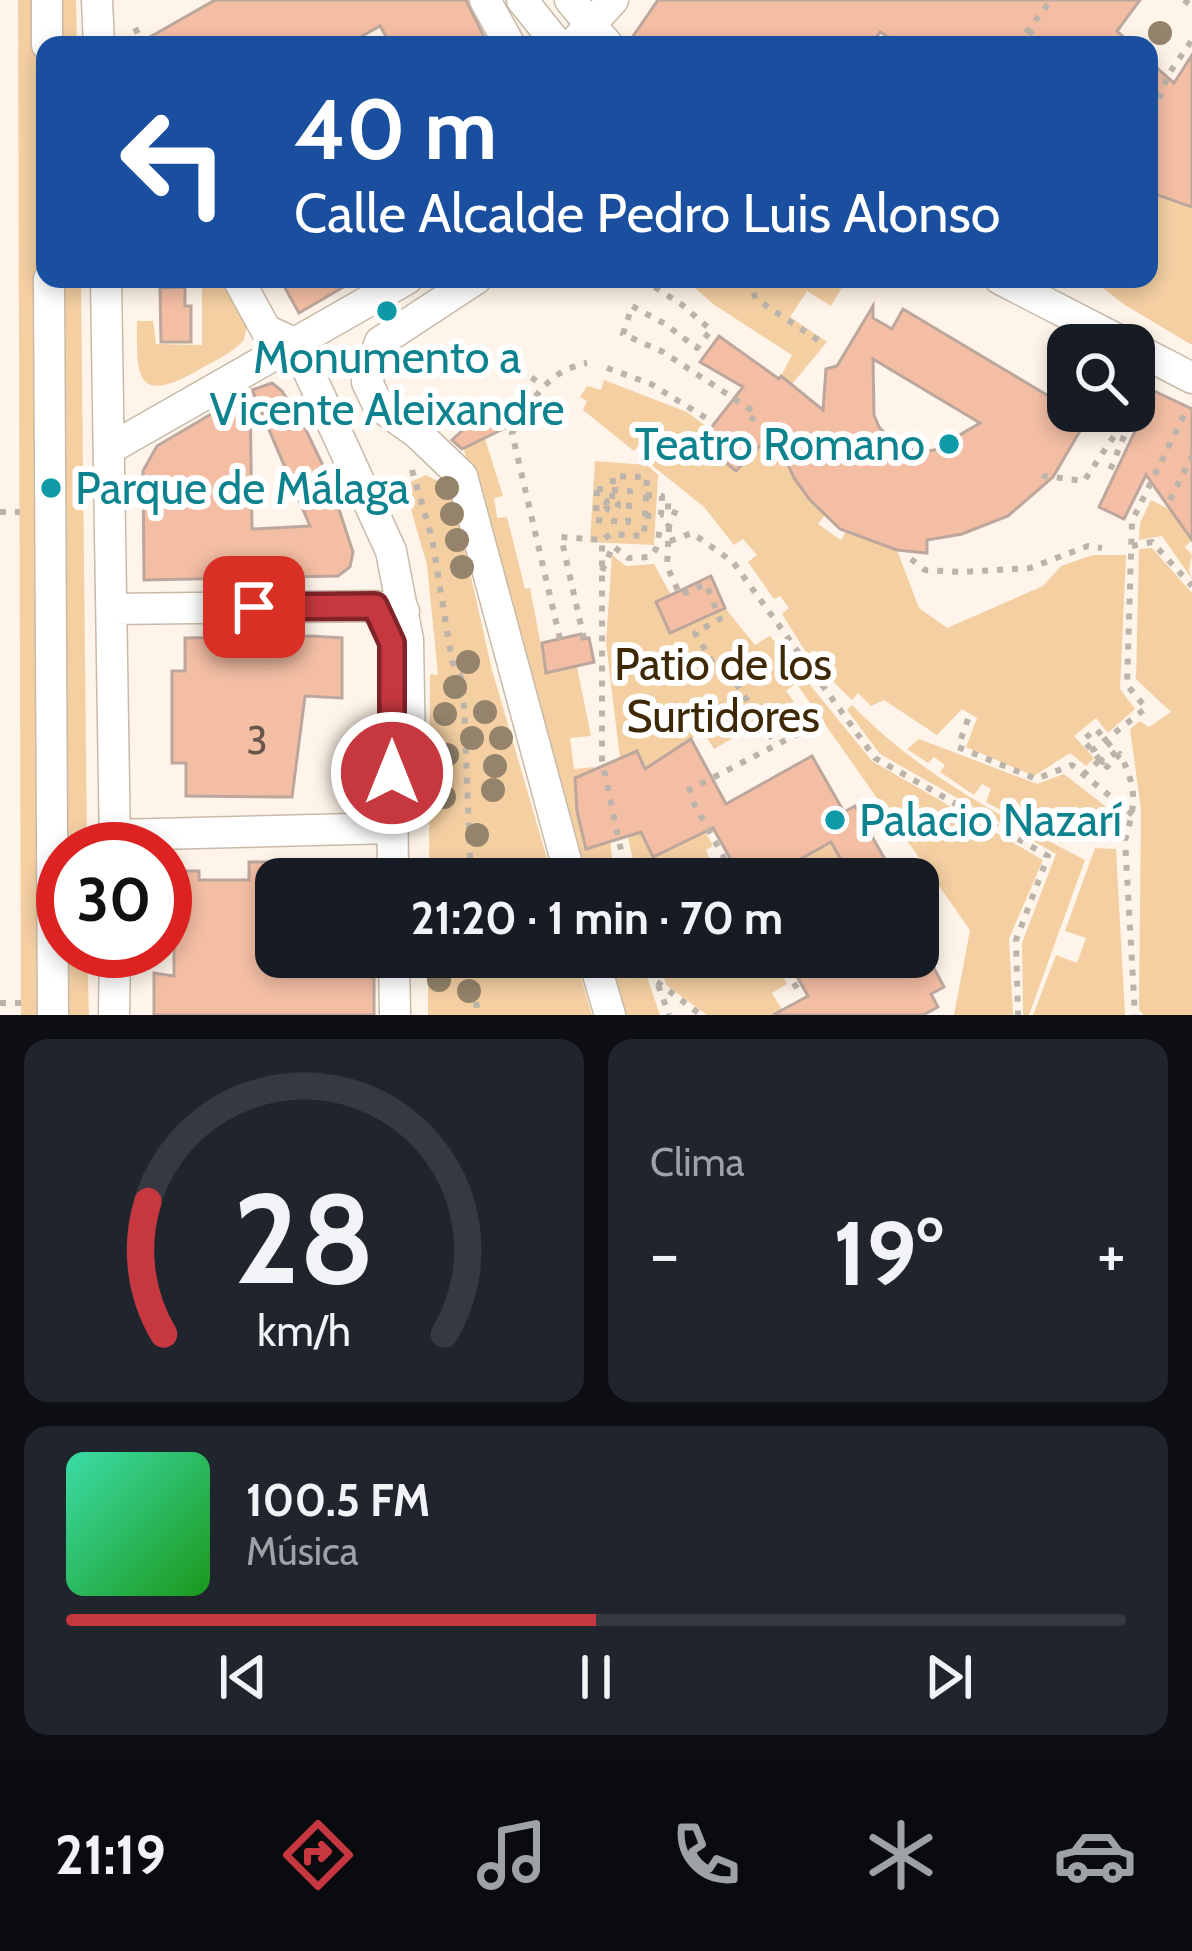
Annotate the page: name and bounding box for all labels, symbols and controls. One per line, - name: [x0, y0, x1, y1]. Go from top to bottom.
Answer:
- text: 40 m: [294, 78, 497, 180]
- icon: left: [96, 84, 252, 240]
- text: Calle Alcalde Pedro Luis Alonso: [294, 180, 1000, 246]
- marker: Monumento a Vicente Aleixandre: [374, 298, 400, 324]
- map controls: [1047, 324, 1155, 432]
- button: search: [1047, 324, 1155, 432]
- place label: Monumento a Vicente Aleixandre: [209, 330, 565, 436]
- place label: Teatro Romano: [635, 417, 925, 471]
- marker: Teatro Romano: [936, 431, 962, 457]
- place label: Parque de Málaga: [75, 461, 410, 515]
- marker: Parque de Málaga: [38, 475, 64, 501]
- pin: [203, 556, 305, 658]
- icon: arrive: [221, 574, 287, 640]
- park label: Patio de los Surtidores: [614, 637, 832, 743]
- position arrow: [329, 710, 455, 836]
- house number: 3: [246, 716, 268, 764]
- place label: Palacio Nazarí: [859, 793, 1122, 847]
- marker: Palacio Nazarí: [822, 807, 848, 833]
- speed limit sign: 30: [36, 822, 192, 978]
- text: 21:20 · 1 min · 70 m: [411, 891, 783, 945]
- text: Clima: [650, 1138, 744, 1186]
- text: 28: [233, 1163, 375, 1314]
- text: 19°: [833, 1198, 943, 1308]
- text: −: [650, 1213, 679, 1294]
- text: +: [1097, 1213, 1126, 1294]
- text: km/h: [257, 1304, 351, 1356]
- text: 100.5 FM: [246, 1473, 430, 1527]
- text: Música: [246, 1527, 358, 1575]
- icon: previous: [210, 1644, 276, 1710]
- icon: pause: [563, 1644, 629, 1710]
- icon: next: [916, 1644, 982, 1710]
- icon: directions: [276, 1813, 360, 1897]
- icon: music: [470, 1813, 554, 1897]
- icon: phone: [664, 1813, 748, 1897]
- icon: climate: [859, 1813, 943, 1897]
- icon: car: [1053, 1813, 1137, 1897]
- text: 21:19: [55, 1822, 166, 1888]

